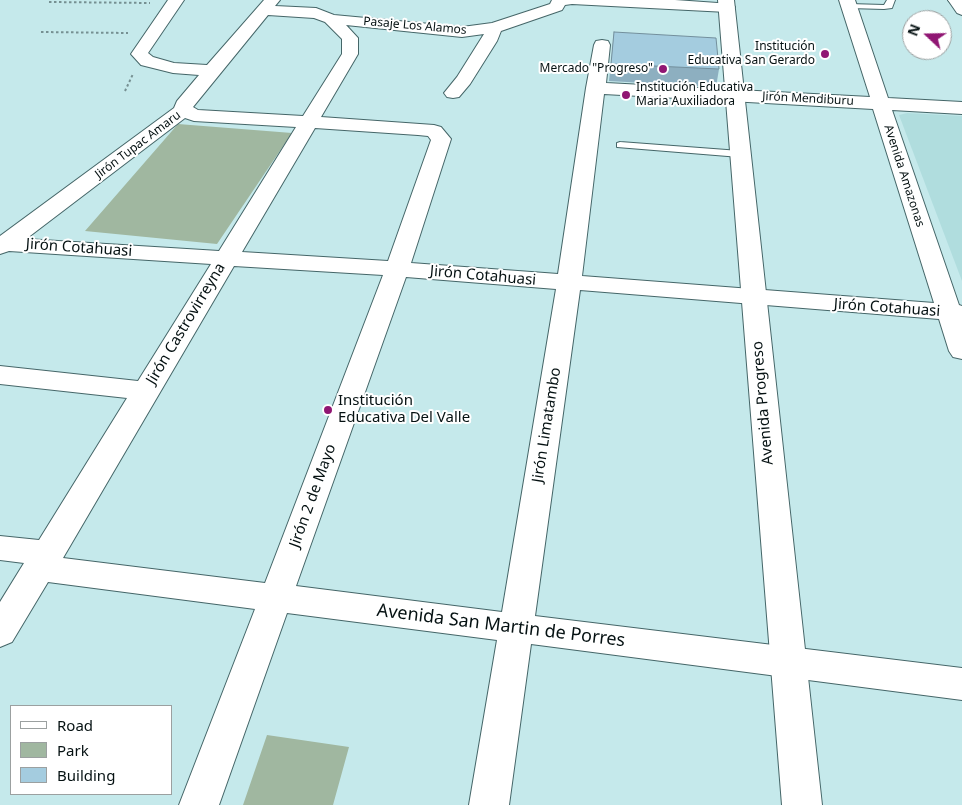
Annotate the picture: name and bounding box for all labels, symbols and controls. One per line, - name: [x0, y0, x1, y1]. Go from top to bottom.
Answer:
- north arrow: [902, 10, 952, 60]
- street label: Pasaje Los Alamos: [363, 14, 467, 38]
- text: N: [903, 21, 924, 39]
- place label: Institución Educativa San Gerardo: [688, 40, 815, 68]
- marker: Institución Educativa San Gerardo: [819, 48, 831, 60]
- place label: Mercado "Progreso": [540, 62, 653, 76]
- marker: Mercado "Progreso": [657, 63, 669, 75]
- place label: Institución Educativa Maria Auxiliadora: [636, 81, 753, 109]
- marker: Institución Educativa Maria Auxiliadora: [620, 89, 632, 101]
- street label: Jirón Mendiburu: [762, 89, 854, 109]
- street label: Jirón Tupac Amaru: [92, 108, 184, 182]
- street label: Avenida Amazonas: [881, 123, 927, 229]
- street label: Jirón Cotahuasi: [25, 235, 133, 261]
- street label: Jirón Castrovirreyna: [143, 260, 229, 388]
- street label: Jirón Cotahuasi: [429, 262, 537, 290]
- street label: Jirón Cotahuasi: [833, 295, 941, 321]
- street label: Avenida Progreso: [749, 340, 777, 466]
- street label: Jirón Limatambo: [529, 366, 565, 484]
- place label: Institución Educativa Del Valle: [338, 392, 470, 427]
- marker: Institución Educativa Del Valle: [322, 404, 334, 416]
- street label: Jirón 2 de Mayo: [286, 442, 340, 550]
- street label: Avenida San Martin de Porres: [376, 600, 626, 652]
- legend: [10, 705, 172, 795]
- text: Road: [57, 715, 93, 735]
- text: Park: [57, 740, 89, 760]
- text: Building: [57, 765, 115, 785]

